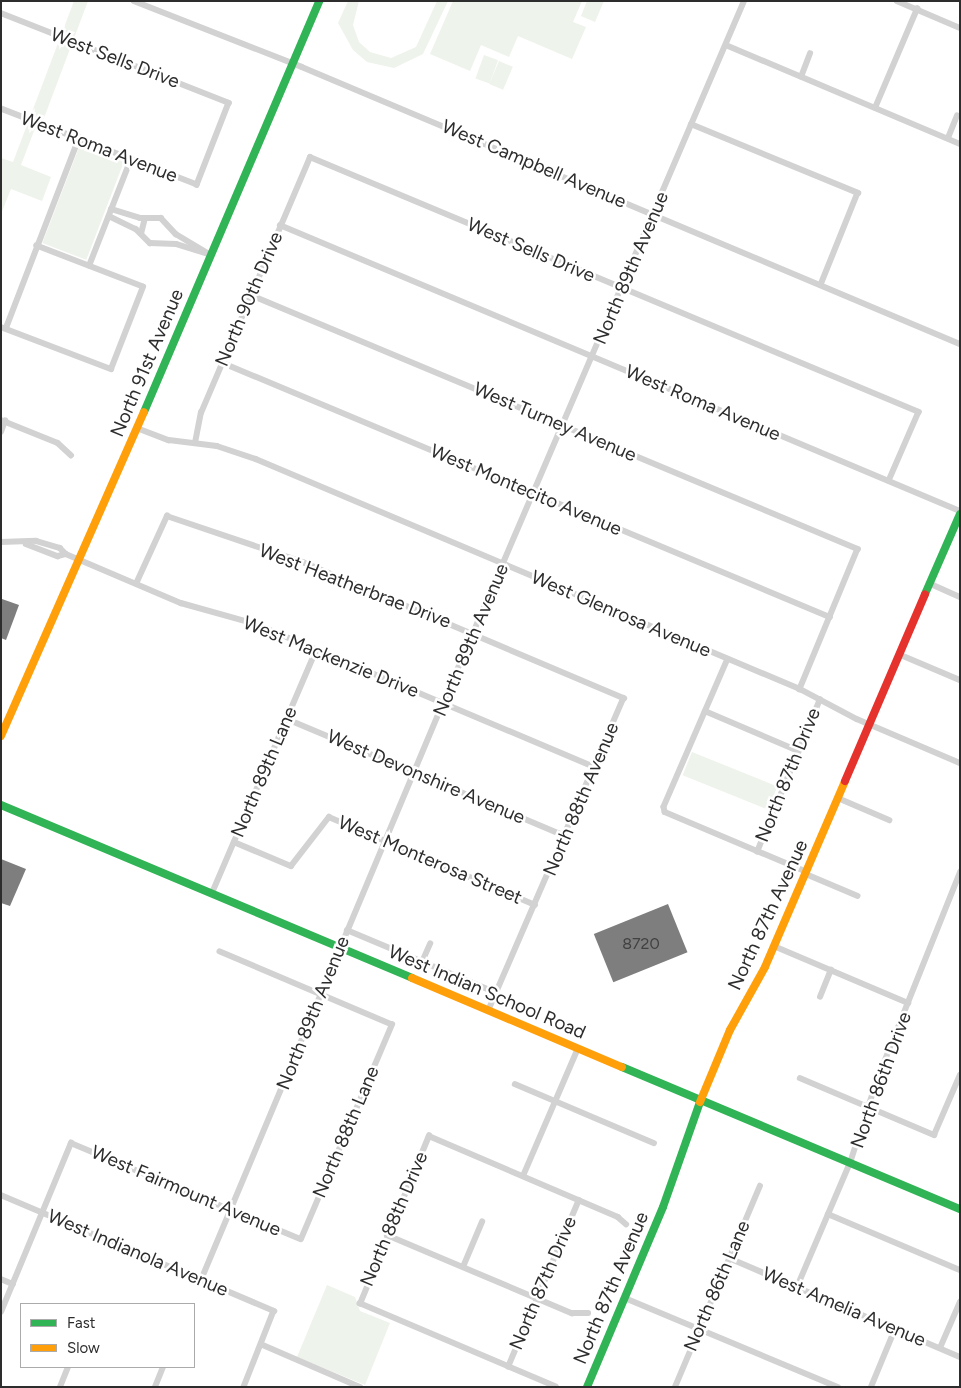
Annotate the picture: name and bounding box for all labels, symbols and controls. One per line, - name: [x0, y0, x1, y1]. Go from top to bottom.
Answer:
- street label: West Sells Drive: [47, 23, 183, 93]
- street label: West Roma Avenue: [17, 107, 181, 187]
- street label: West Campbell Avenue: [438, 115, 630, 213]
- street label: North 89th Avenue: [589, 188, 673, 348]
- street label: West Sells Drive: [464, 213, 598, 287]
- street label: North 90th Drive: [210, 228, 288, 370]
- street label: North 91st Avenue: [106, 286, 188, 440]
- street label: West Roma Avenue: [622, 360, 784, 446]
- street label: West Turney Avenue: [470, 377, 640, 467]
- street label: West Montecito Avenue: [427, 439, 625, 541]
- street label: West Heatherbrae Drive: [256, 539, 454, 633]
- street label: North 89th Avenue: [429, 560, 513, 720]
- street label: West Glenrosa Avenue: [528, 566, 714, 662]
- street label: West Mackenzie Drive: [240, 611, 422, 703]
- street label: North 89th Lane: [226, 703, 302, 841]
- street label: North 87th Drive: [751, 704, 825, 846]
- street label: North 88th Avenue: [538, 719, 624, 879]
- street label: West Devonshire Avenue: [324, 725, 528, 829]
- street label: West Monterosa Street: [335, 811, 525, 909]
- street label: North 87th Avenue: [723, 836, 813, 994]
- street label: North 89th Avenue: [272, 933, 354, 1093]
- house number: 8720: [622, 934, 660, 954]
- street label: West Indian School Road: [385, 940, 589, 1044]
- street label: North 86th Drive: [846, 1009, 916, 1151]
- street label: North 88th Lane: [308, 1063, 384, 1201]
- street label: West Fairmount Avenue: [88, 1141, 284, 1241]
- street label: North 88th Drive: [355, 1148, 433, 1290]
- street label: West Indianola Avenue: [44, 1205, 232, 1301]
- street label: North 87th Avenue: [569, 1208, 653, 1368]
- street label: North 87th Drive: [505, 1213, 581, 1353]
- street label: North 86th Lane: [679, 1217, 755, 1355]
- street label: West Amelia Avenue: [759, 1262, 929, 1352]
- legend: [20, 1303, 195, 1368]
- text: Fast: [67, 1314, 95, 1332]
- text: Slow: [67, 1339, 100, 1357]

